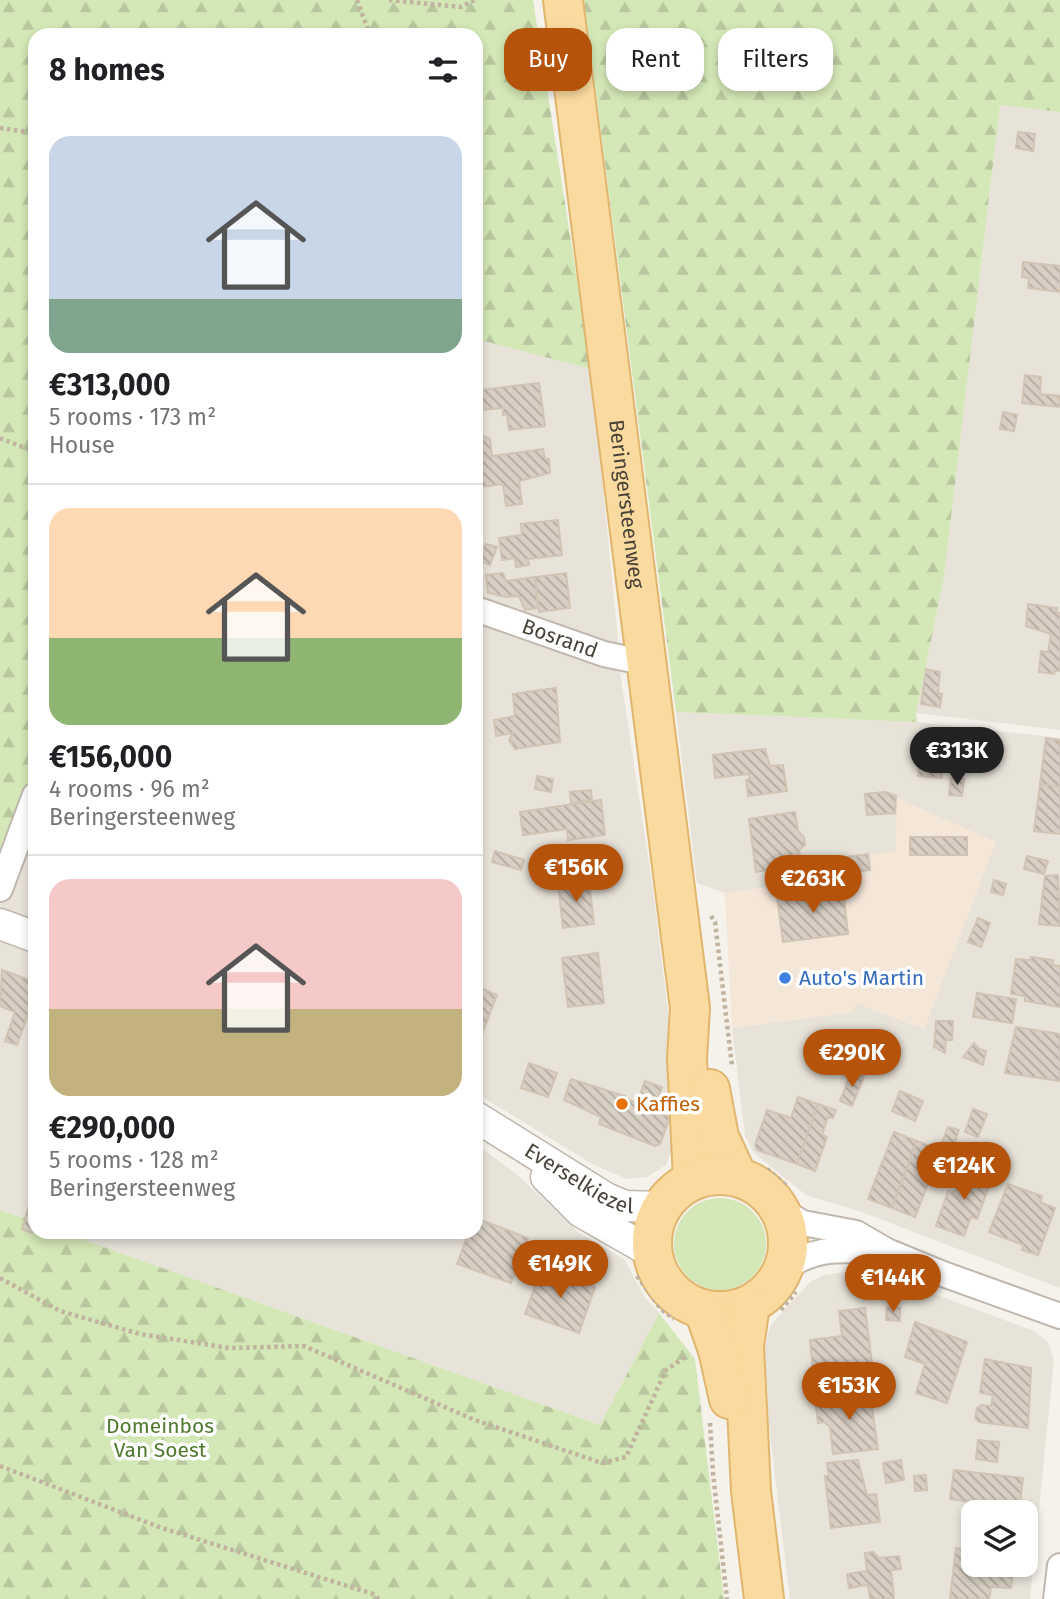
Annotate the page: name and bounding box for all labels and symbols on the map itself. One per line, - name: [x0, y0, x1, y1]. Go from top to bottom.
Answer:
- street label: Beringersteenweg: [603, 418, 650, 590]
- street label: Bosrand: [519, 613, 601, 664]
- pin: €313K: [908, 728, 1006, 787]
- pin: €156K: [527, 844, 625, 904]
- pin: €263K: [764, 856, 862, 915]
- place label: Auto's Martin: [799, 965, 924, 991]
- marker: Auto's Martin: [777, 970, 793, 986]
- pin: €290K: [803, 1030, 901, 1089]
- place label: Kaffies: [636, 1091, 700, 1117]
- marker: Kaffies: [614, 1096, 630, 1112]
- street label: Everselkiezel: [520, 1138, 634, 1219]
- pin: €124K: [915, 1142, 1013, 1202]
- pin: €149K: [511, 1240, 609, 1300]
- pin: €144K: [844, 1254, 942, 1314]
- pin: €153K: [800, 1362, 898, 1422]
- park label: Domeinbos Van Soest: [106, 1413, 214, 1463]

